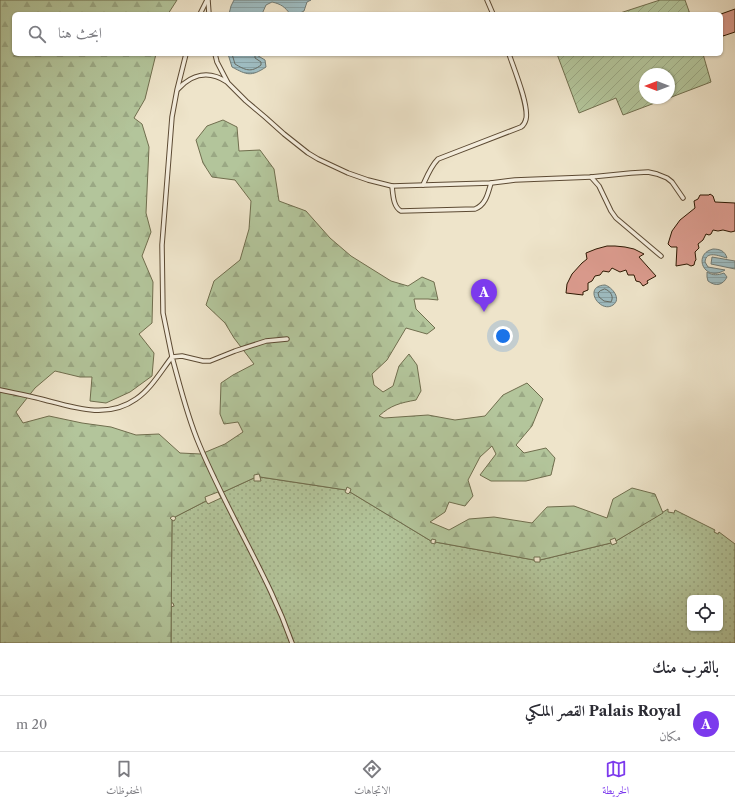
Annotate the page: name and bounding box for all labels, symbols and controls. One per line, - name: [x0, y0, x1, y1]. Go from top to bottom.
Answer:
- search box: [12, 12, 723, 56]
- icon: search: [26, 23, 48, 45]
- text: ابحث هنا: [58, 23, 102, 42]
- north arrow: [639, 68, 675, 104]
- pin: A: [471, 279, 497, 312]
- your location: [493, 326, 513, 346]
- map controls: [687, 595, 723, 631]
- button: locate: [687, 595, 723, 631]
- text: بالقرب منك: [652, 657, 719, 677]
- text: Palais Royal القصر الملكي: [525, 701, 681, 720]
- text: 20 m: [16, 716, 47, 732]
- text: A: [701, 716, 711, 732]
- text: مكان: [659, 728, 681, 744]
- tab: المحفوظات: [106, 758, 142, 801]
- tab: الاتجاهات: [354, 758, 391, 801]
- tab: الخريطة: [602, 758, 629, 801]

